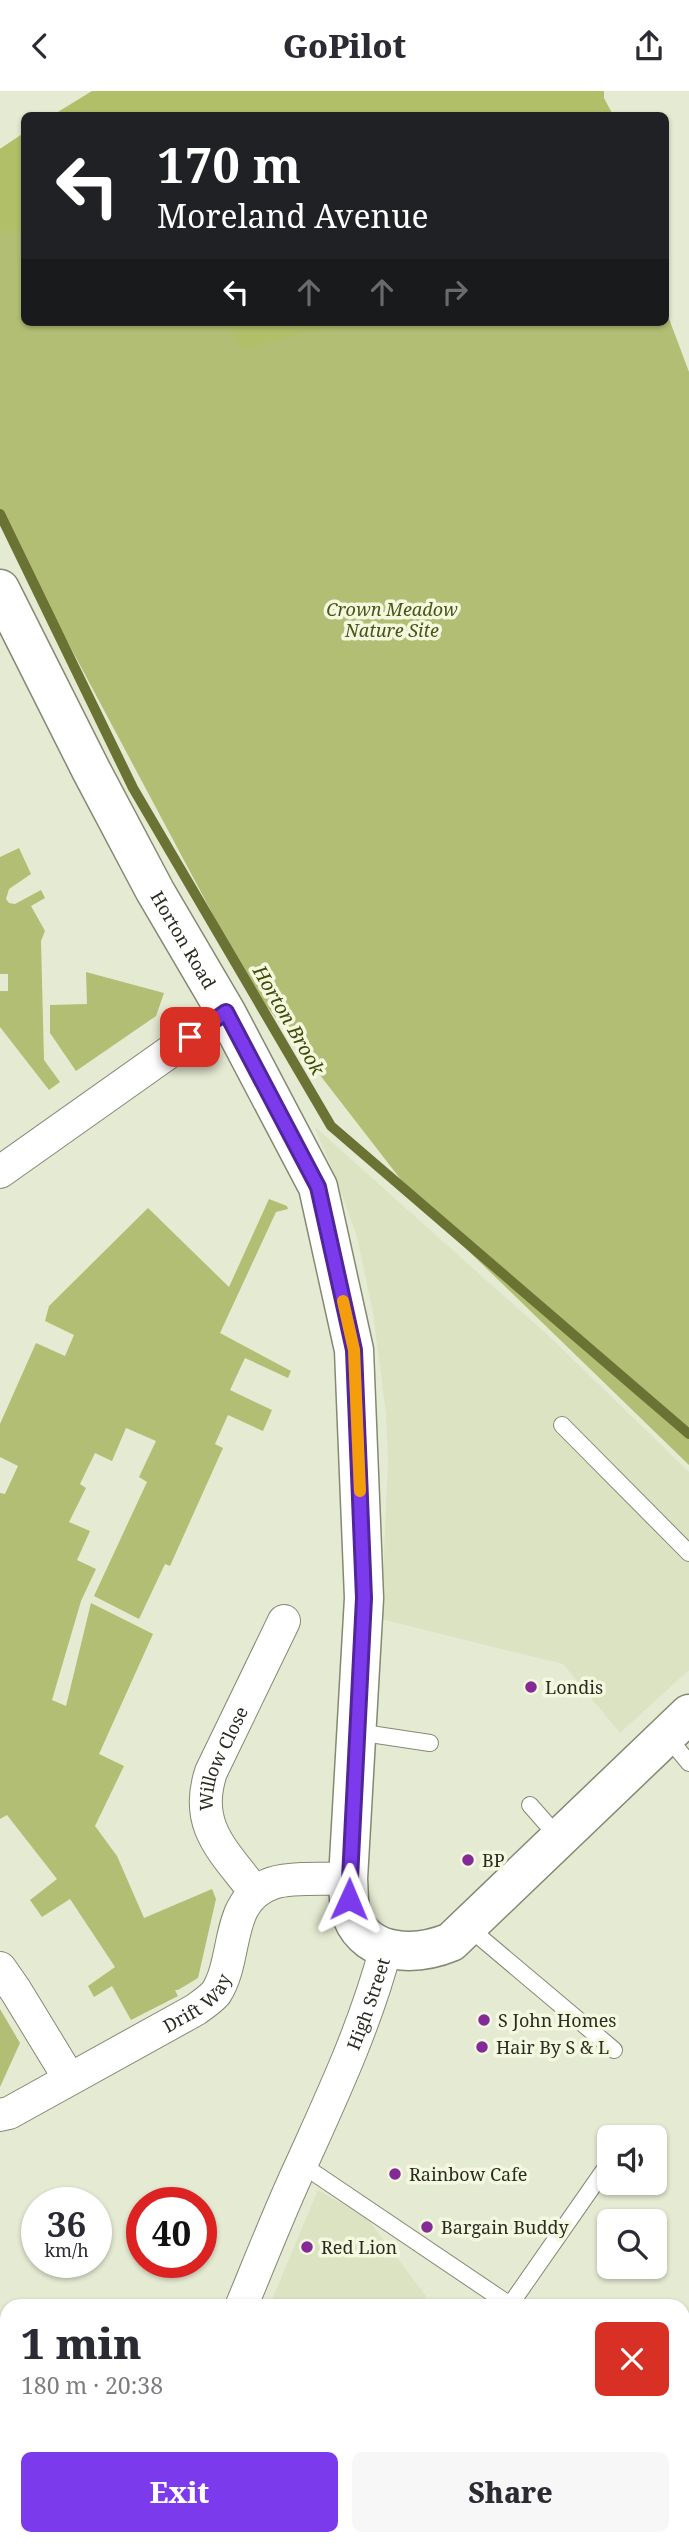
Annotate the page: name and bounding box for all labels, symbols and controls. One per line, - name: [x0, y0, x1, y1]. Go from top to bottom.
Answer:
- text: GoPilot: [283, 24, 406, 67]
- icon: back: [21, 27, 59, 65]
- icon: share: [630, 27, 668, 65]
- text: 170 m: [157, 131, 301, 197]
- icon: left: [42, 140, 133, 231]
- text: Moreland Avenue: [157, 194, 429, 237]
- icon: left: [217, 273, 255, 311]
- icon: ahead: [290, 273, 328, 311]
- icon: ahead: [363, 273, 401, 311]
- icon: right: [436, 273, 474, 311]
- park label: Crown Meadow Nature Site: [326, 597, 458, 642]
- street label: Horton Road: [146, 886, 222, 993]
- water label: Horton Brook: [247, 960, 332, 1081]
- pin: [160, 1007, 220, 1067]
- icon: arrive: [171, 1018, 209, 1056]
- place label: Londis: [545, 1675, 603, 1699]
- marker: Londis: [523, 1679, 539, 1695]
- street label: Willow Close: [194, 1702, 253, 1811]
- place label: BP: [482, 1848, 505, 1872]
- marker: BP: [460, 1852, 476, 1868]
- position arrow: [312, 1862, 386, 1936]
- street label: High Street: [341, 1955, 395, 2053]
- street label: Drift Way: [158, 1970, 236, 2038]
- place label: S John Homes: [498, 2008, 616, 2032]
- marker: S John Homes: [476, 2012, 492, 2028]
- place label: Hair By S & L: [496, 2035, 609, 2059]
- marker: Hair By S & L: [474, 2039, 490, 2055]
- map controls: [597, 2125, 667, 2279]
- button: sound: [597, 2125, 667, 2195]
- place label: Rainbow Cafe: [409, 2162, 527, 2186]
- marker: Rainbow Cafe: [387, 2166, 403, 2182]
- speed limit sign: 40: [126, 2187, 217, 2278]
- text: 36: [47, 2200, 86, 2247]
- button: search: [597, 2209, 667, 2279]
- place label: Bargain Buddy: [441, 2215, 570, 2239]
- marker: Bargain Buddy: [419, 2219, 435, 2235]
- place label: Red Lion: [321, 2235, 398, 2259]
- text: km/h: [44, 2238, 89, 2262]
- marker: Red Lion: [299, 2239, 315, 2255]
- text: 1 min: [21, 2314, 142, 2371]
- button: close: [595, 2322, 669, 2396]
- text: 180 m · 20:38: [21, 2369, 163, 2401]
- button: Exit: [21, 2452, 338, 2532]
- button: Share: [352, 2452, 669, 2532]

